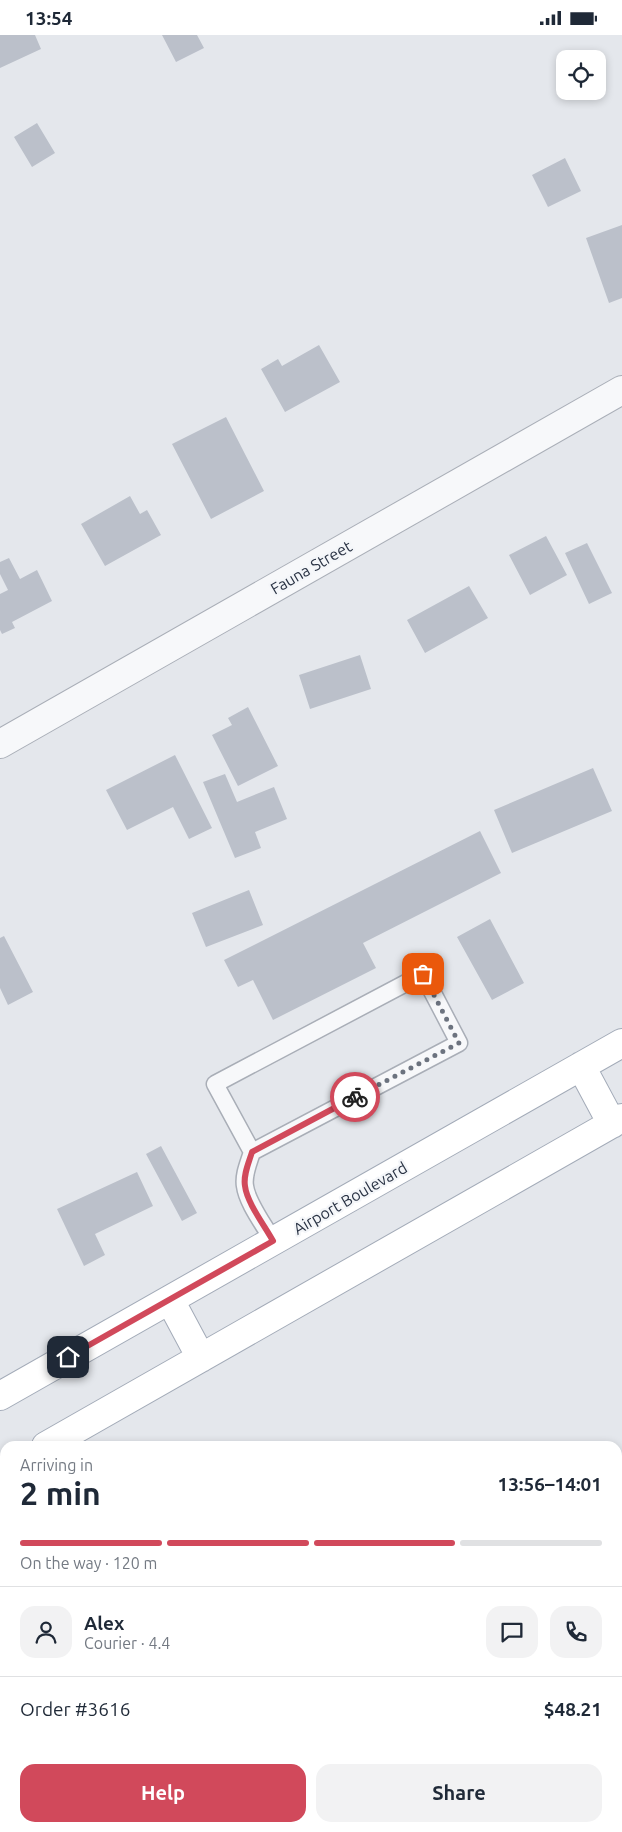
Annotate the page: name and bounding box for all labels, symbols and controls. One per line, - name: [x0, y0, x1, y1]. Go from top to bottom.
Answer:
- text: 13:54: [25, 7, 73, 29]
- map controls: [556, 50, 606, 100]
- button: locate: [556, 50, 606, 100]
- street label: Fauna Street: [267, 536, 355, 598]
- pin: [402, 953, 444, 995]
- icon: bag: [409, 960, 437, 988]
- courier: [330, 1072, 380, 1122]
- icon: bike: [341, 1083, 369, 1111]
- street label: Airport Boulevard: [290, 1158, 410, 1238]
- pin: [47, 1336, 89, 1378]
- icon: home: [54, 1343, 82, 1371]
- text: Arriving in: [20, 1456, 93, 1474]
- text: 13:56–14:01: [497, 1473, 602, 1495]
- text: 2 min: [20, 1475, 101, 1511]
- text: On the way · 120 m: [20, 1554, 157, 1572]
- button: person: [20, 1606, 72, 1658]
- button: chat: [486, 1606, 538, 1658]
- button: phone: [550, 1606, 602, 1658]
- text: Alex: [84, 1612, 124, 1634]
- text: Courier · 4.4: [84, 1634, 170, 1652]
- text: Order #3616: [20, 1698, 130, 1720]
- text: $48.21: [544, 1698, 602, 1720]
- button: Help: [20, 1764, 306, 1822]
- button: Share: [316, 1764, 602, 1822]

